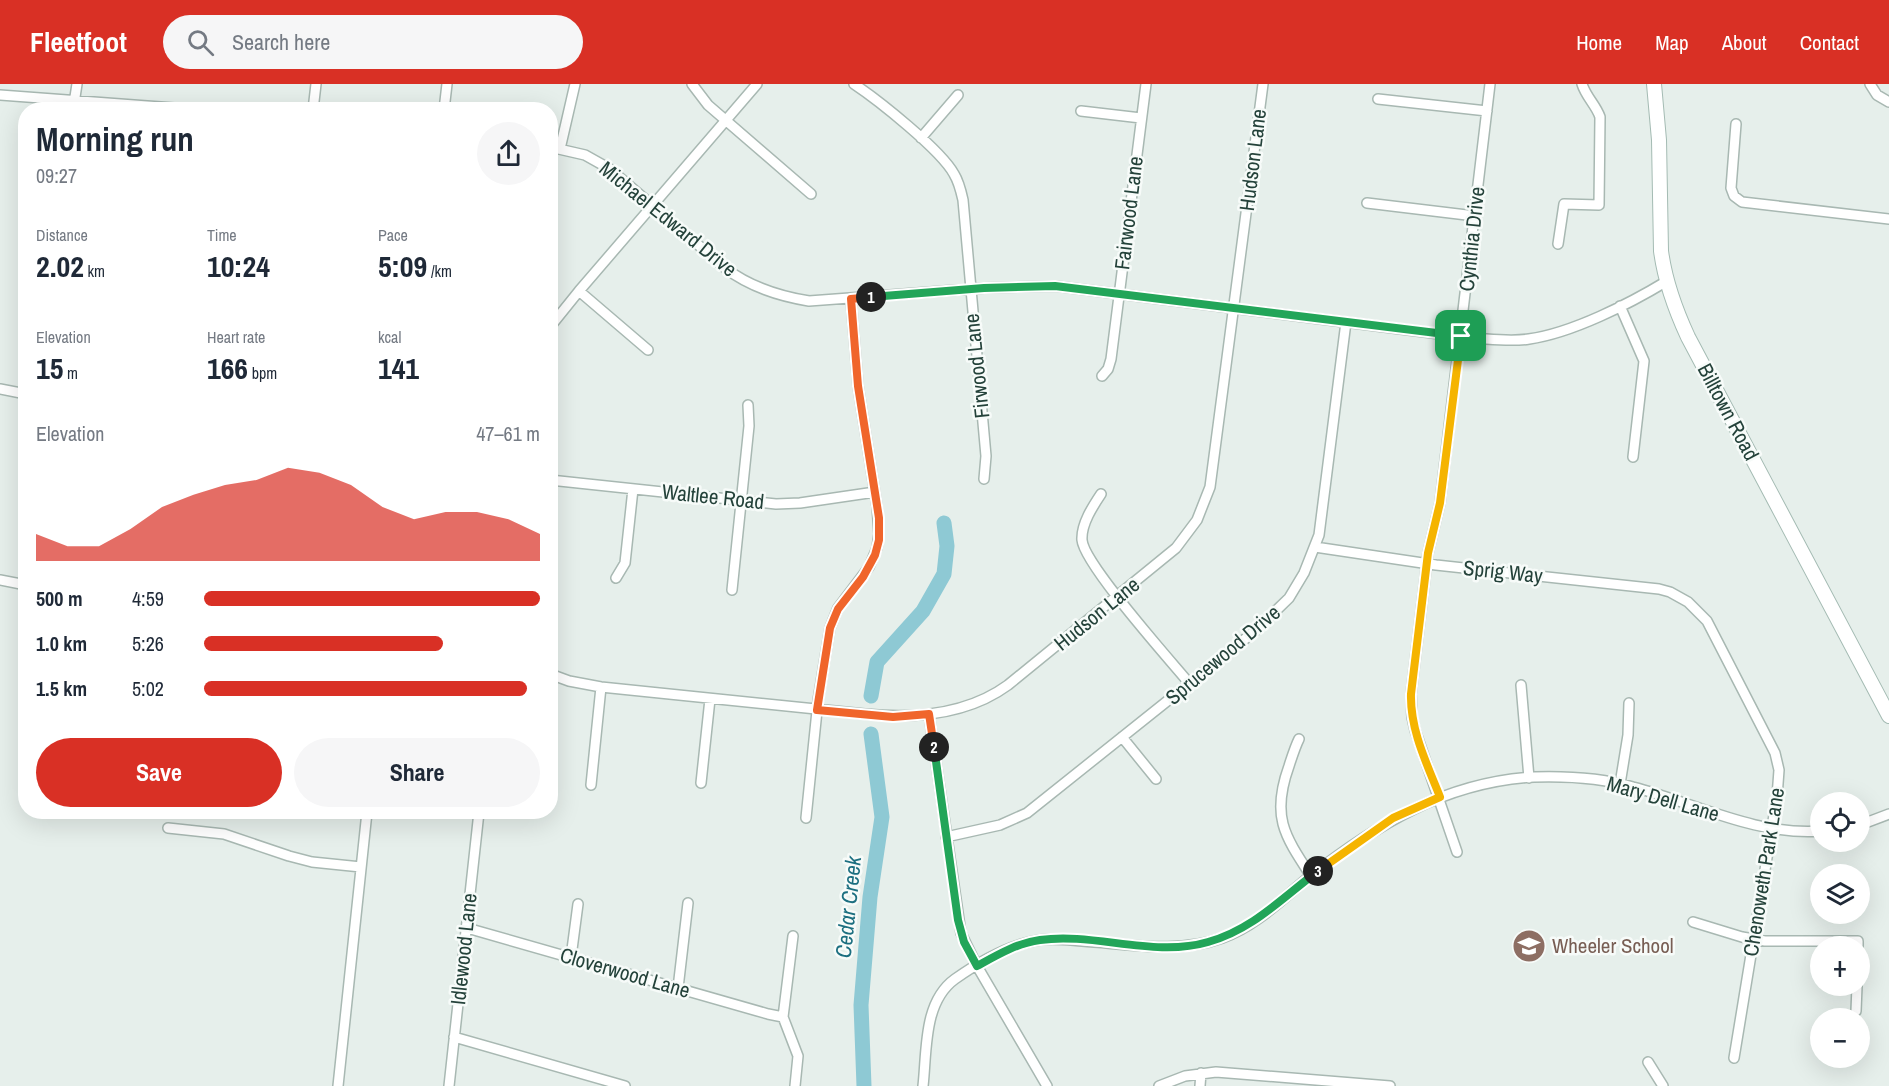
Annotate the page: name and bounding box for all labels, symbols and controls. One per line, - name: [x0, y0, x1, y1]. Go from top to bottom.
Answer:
- search box: [163, 15, 583, 69]
- text: Fleetfoot: [30, 23, 127, 61]
- icon: search: [184, 26, 217, 59]
- text: Search here: [232, 27, 330, 57]
- text: Home: [1576, 28, 1622, 57]
- text: Map: [1655, 28, 1689, 57]
- text: About: [1722, 28, 1767, 57]
- text: Contact: [1800, 28, 1859, 57]
- street label: Hudson Lane: [1232, 107, 1273, 213]
- text: Morning run: [36, 117, 194, 161]
- button: share: [477, 122, 540, 185]
- street label: Michael Edward Drive: [593, 154, 743, 283]
- street label: Fairwood Lane: [1107, 155, 1150, 271]
- text: 09:27: [36, 162, 77, 189]
- street label: Cynthia Drive: [1452, 185, 1491, 293]
- text: Distance: [36, 224, 88, 246]
- text: Time: [207, 224, 237, 246]
- text: Pace: [378, 224, 408, 246]
- text: 2.02: [36, 246, 84, 286]
- text: 10:24: [207, 246, 270, 286]
- text: 5:09: [378, 246, 427, 286]
- text: km: [84, 260, 105, 282]
- text: /km: [427, 260, 452, 282]
- pin: 1: [856, 282, 886, 312]
- text: 1: [867, 286, 875, 308]
- pin: [1435, 310, 1486, 361]
- street label: Firwood Lane: [957, 312, 996, 420]
- icon: arrive: [1444, 319, 1477, 352]
- text: Elevation: [36, 326, 91, 348]
- text: Heart rate: [207, 326, 265, 348]
- text: kcal: [378, 326, 401, 348]
- text: 15: [36, 348, 63, 388]
- text: 166: [207, 348, 248, 388]
- text: 141: [378, 348, 419, 388]
- street label: Billtown Road: [1691, 358, 1766, 465]
- text: m: [63, 362, 78, 384]
- text: bpm: [248, 362, 277, 384]
- text: Elevation: [36, 420, 104, 447]
- text: 47–61 m: [476, 420, 540, 447]
- street label: Waltlee Road: [660, 477, 766, 516]
- street label: Sprig Way: [1462, 553, 1545, 590]
- street label: Hudson Lane: [1048, 570, 1146, 657]
- text: 500 m: [36, 585, 83, 612]
- text: 4:59: [132, 585, 164, 612]
- street label: Sprucewood Drive: [1159, 598, 1286, 711]
- text: 1.0 km: [36, 630, 87, 657]
- text: 5:26: [132, 630, 164, 657]
- text: 1.5 km: [36, 675, 87, 702]
- text: 5:02: [132, 675, 164, 702]
- pin: 2: [919, 732, 949, 762]
- text: 2: [930, 736, 938, 758]
- button: Save: [36, 738, 282, 807]
- button: Share: [294, 738, 540, 807]
- street label: Mary Dell Lane: [1603, 769, 1723, 828]
- street label: Chenoweth Park Lane: [1736, 785, 1791, 958]
- map controls: [1810, 792, 1870, 1068]
- button: locate: [1810, 792, 1870, 852]
- water label: Cedar Creek: [828, 854, 868, 959]
- pin: 3: [1303, 856, 1333, 886]
- text: 3: [1314, 860, 1322, 882]
- button: layers: [1810, 864, 1870, 924]
- street label: Idlewood Lane: [443, 892, 484, 1006]
- school or university icon: Wheeler School: [1511, 928, 1547, 964]
- place label: Wheeler School: [1552, 931, 1674, 960]
- button: +: [1810, 936, 1870, 996]
- street label: Cloverwood Lane: [557, 940, 694, 1005]
- button: −: [1810, 1008, 1870, 1068]

